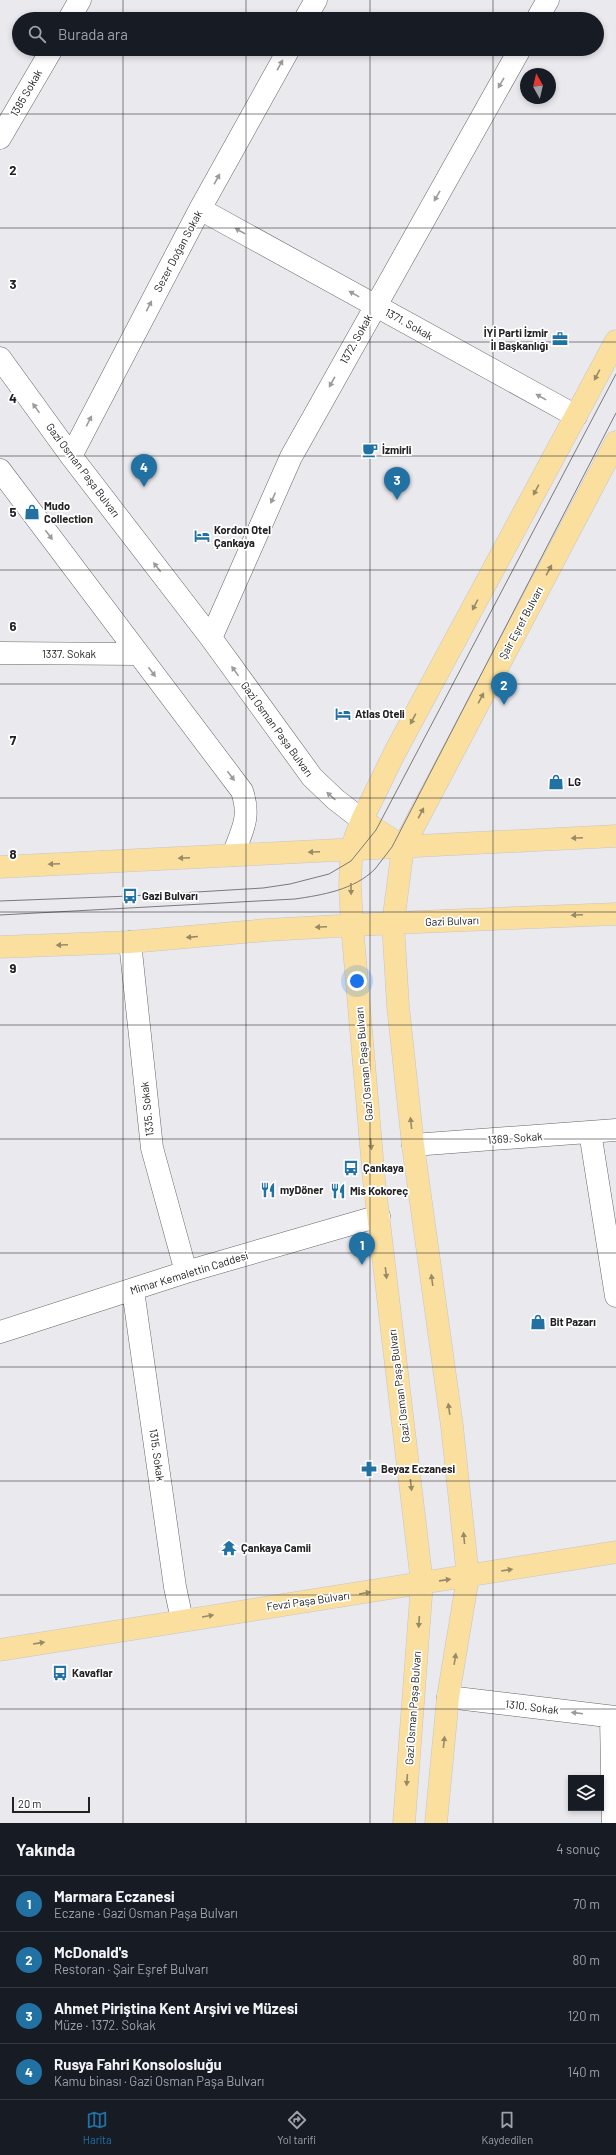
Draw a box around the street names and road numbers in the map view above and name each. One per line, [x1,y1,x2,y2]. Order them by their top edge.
street label: 1385 Sokak [7,67,44,119]
street label: Sezer Doğan Sokak [151,207,205,294]
street label: 1371. Sokak [383,305,436,342]
street label: 1372. Sokak [337,311,375,366]
street label: Gazi Osman Paşa Bulvarı [44,420,123,519]
street label: Şair Eşref Bulvarı [496,584,545,661]
street label: 1337. Sokak [42,647,97,660]
street label: Gazi Osman Paşa Bulvarı [239,679,316,779]
street label: Gazi Bulvarı [425,913,479,928]
street label: Gazi Osman Paşa Bulvarı [352,1007,375,1121]
street label: 1335. Sokak [137,1081,156,1137]
street label: 1369. Sokak [487,1129,543,1146]
street label: Mimar Kemalettin Caddesi [128,1248,249,1297]
street label: Gazi Osman Paşa Bulvarı [385,1329,412,1444]
street label: 1315. Sokak [147,1428,168,1483]
street label: Fevzi Paşa Bulvarı [266,1588,350,1613]
street label: Gazi Osman Paşa Bulvarı [402,1651,423,1765]
street label: 1310. Sokak [505,1697,560,1716]

